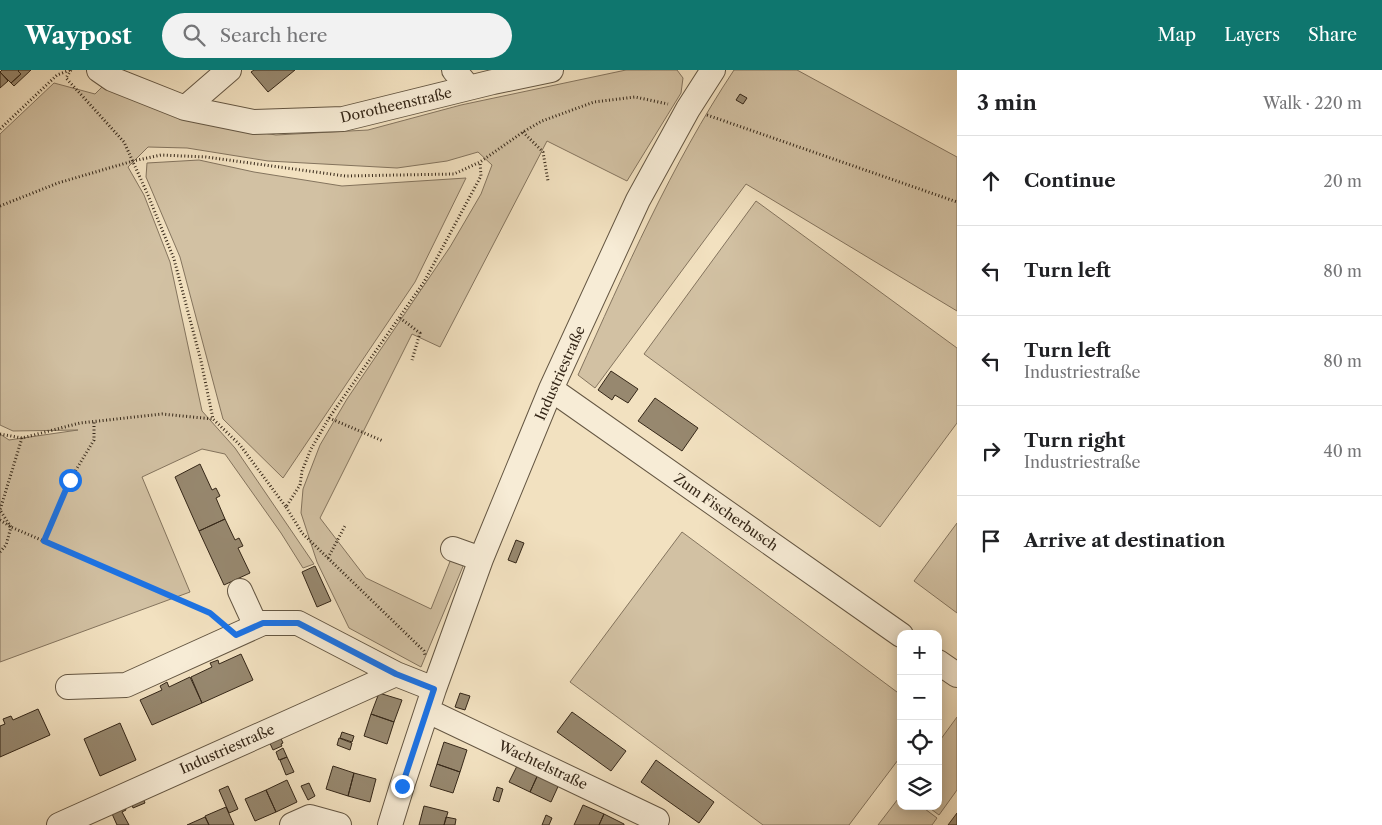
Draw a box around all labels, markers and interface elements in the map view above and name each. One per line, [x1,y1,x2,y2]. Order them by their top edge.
search box [162,13,512,58]
text: Waypost [25,21,132,50]
icon: search [180,21,208,49]
text: Search here [220,24,327,47]
text: Map [1158,24,1196,46]
text: Layers [1224,24,1280,46]
text: Share [1308,24,1357,46]
street label: Dorotheenstraße [338,83,454,127]
text: 3 min [977,90,1037,115]
text: Walk · 220 m [1263,93,1362,113]
icon: ahead [977,167,1005,195]
text: Continue [1024,169,1116,192]
text: 20 m [1323,171,1362,191]
icon: left [977,257,1005,285]
text: Turn left [1024,259,1111,282]
text: 80 m [1323,261,1362,281]
street label: Industriestraße [531,323,589,423]
text: Turn left [1024,339,1111,362]
icon: left [977,347,1005,375]
text: 80 m [1323,351,1362,371]
text: Industriestraße [1024,362,1140,382]
text: Turn right [1024,429,1125,452]
icon: right [977,437,1005,465]
text: 40 m [1323,441,1362,461]
text: Industriestraße [1024,452,1140,472]
route start [59,469,82,492]
street label: Zum Fischerbusch [670,469,782,555]
icon: arrive [977,527,1005,555]
text: Arrive at destination [1024,529,1225,552]
map controls [897,630,942,810]
button: + [897,630,942,675]
button: − [897,675,942,720]
street label: Industriestraße [177,720,277,778]
button: locate [897,720,942,765]
street label: Wachtelstraße [495,736,591,794]
button: layers [897,765,942,810]
route end [391,775,414,798]

